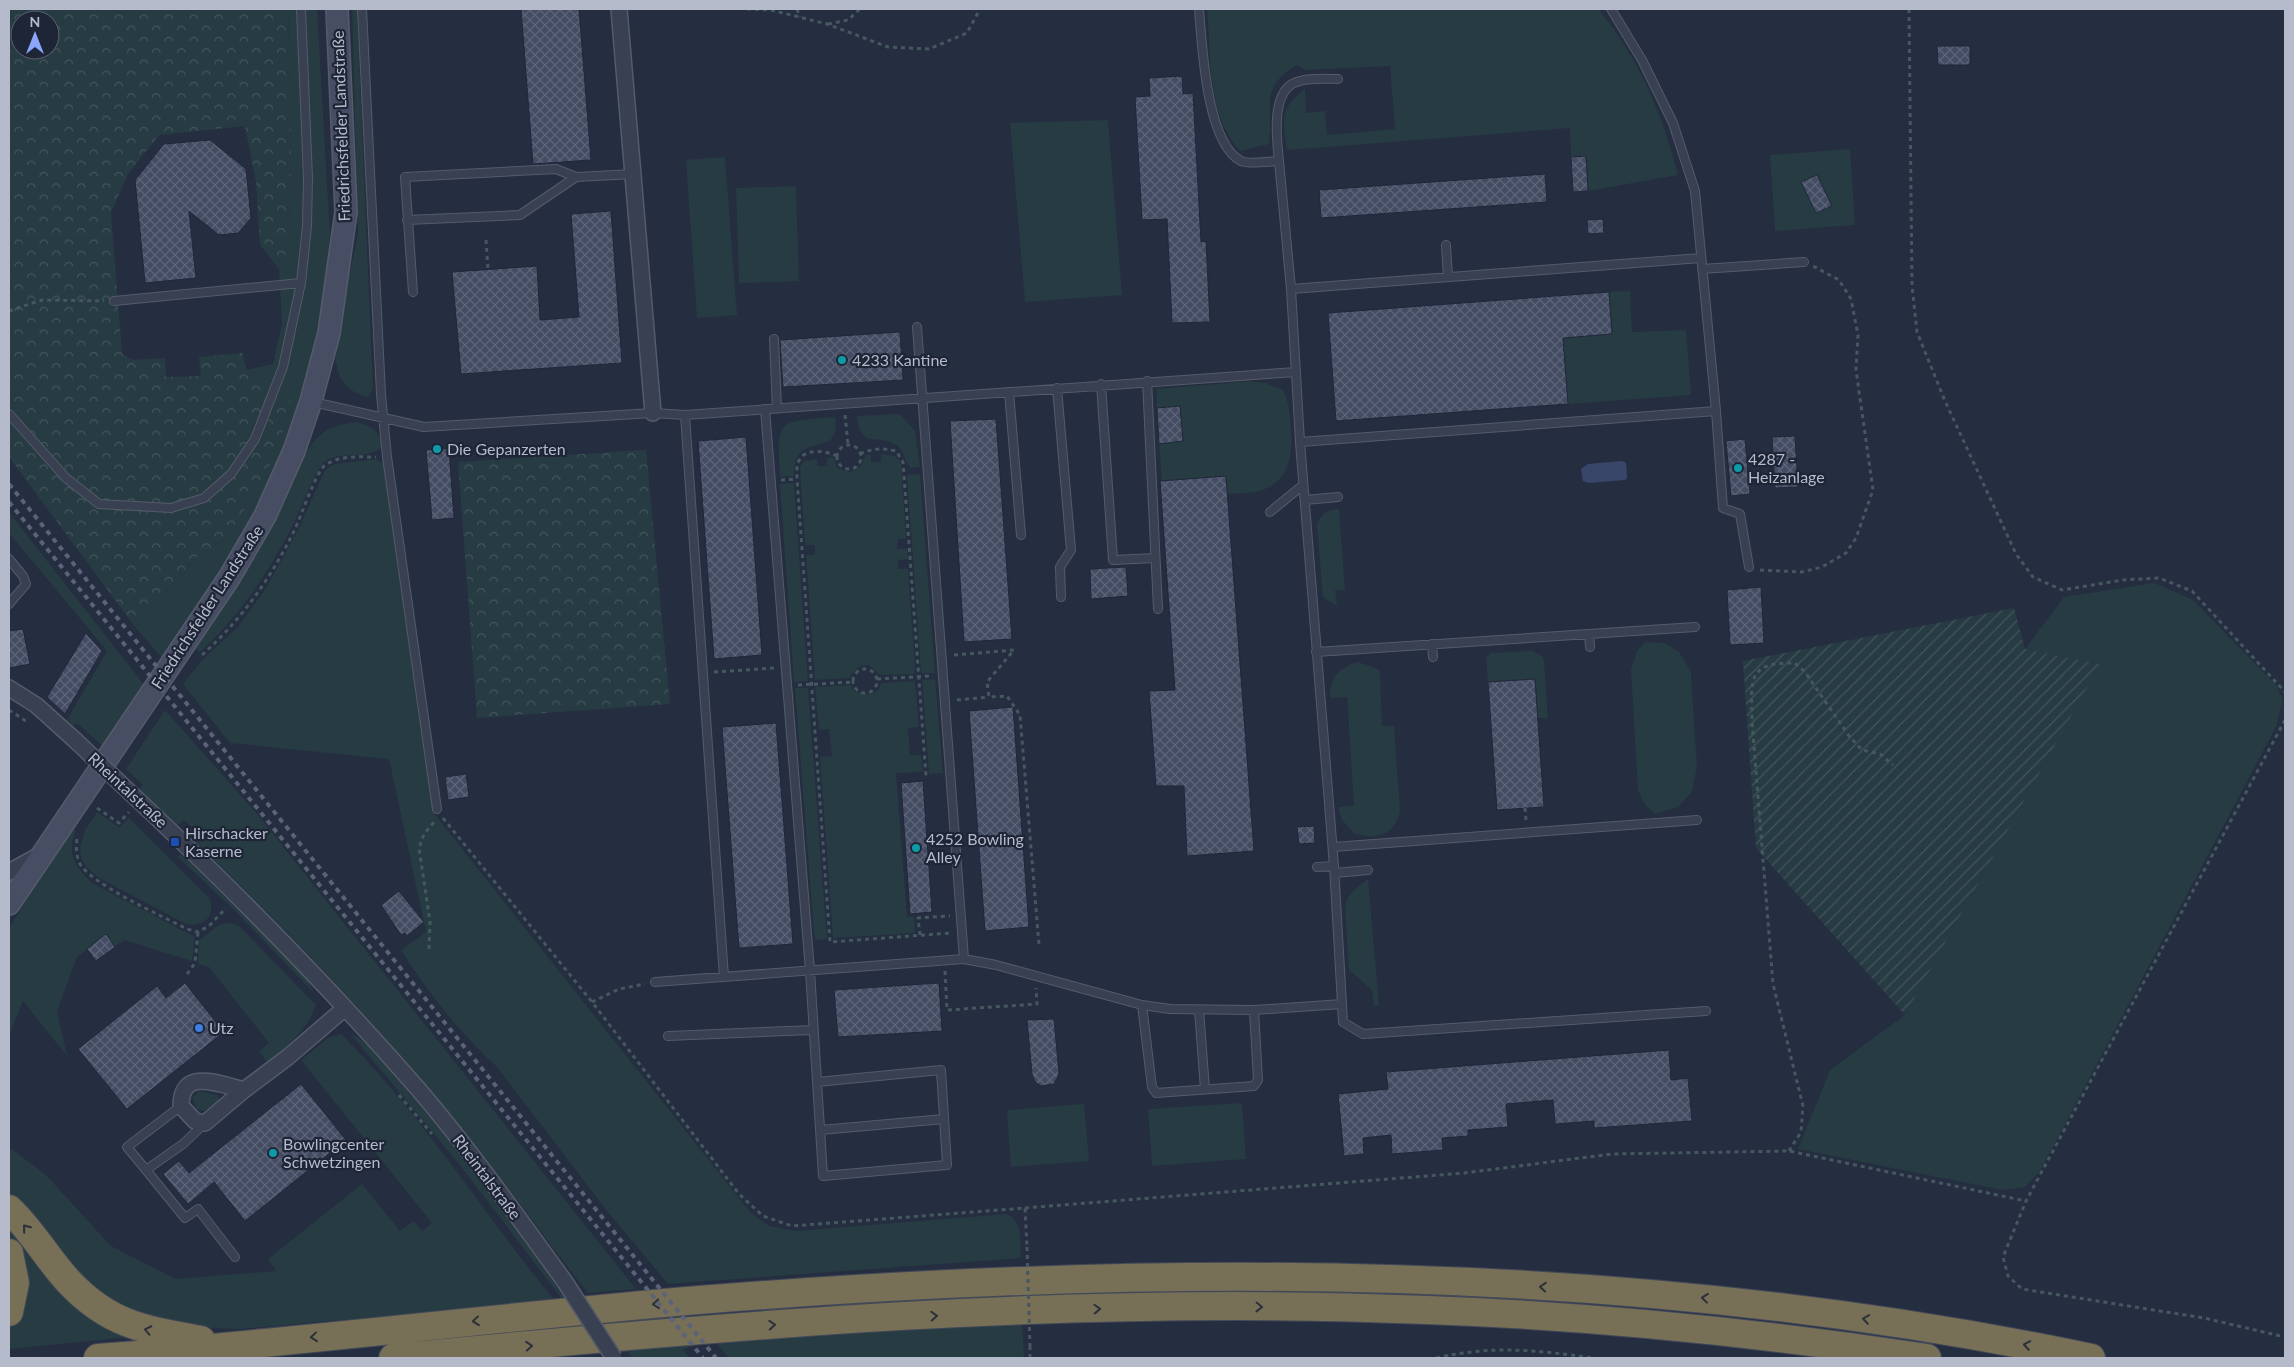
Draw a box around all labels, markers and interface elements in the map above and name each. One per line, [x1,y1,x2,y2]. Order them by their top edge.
north arrow [10,10,60,60]
text: N [30,13,40,30]
street label: Friedrichsfelder Landstraße [328,30,353,222]
place label: 4233 Kantine [852,350,948,369]
marker: 4233 Kantine [836,354,848,366]
place label: Die Gepanzerten [447,439,566,458]
marker: Die Gepanzerten [431,443,443,455]
place label: 4287 - Heizanlage [1748,449,1825,486]
marker: 4287 - Heizanlage [1732,462,1744,474]
street label: Friedrichsfelder Landstraße [147,521,267,692]
street label: Rheintalstraße [85,748,172,831]
place label: Hirschacker Kaserne [185,823,268,860]
place label: 4252 Bowling Alley [926,829,1024,866]
marker: Hirschacker Kaserne [169,836,181,848]
marker: 4252 Bowling Alley [910,842,922,854]
place label: Utz [209,1018,234,1037]
marker: Utz [193,1022,205,1034]
street label: Rheintalstraße [449,1130,526,1223]
place label: Bowlingcenter Schwetzingen [283,1134,384,1171]
marker: Bowlingcenter Schwetzingen [267,1147,279,1159]
one-way arrow [24,1225,32,1234]
one-way arrow [1539,1281,1547,1292]
one-way arrow [1701,1293,1709,1304]
one-way arrow [652,1298,660,1309]
one-way arrow [1256,1302,1263,1312]
one-way arrow [1093,1304,1101,1315]
one-way arrow [930,1310,938,1321]
one-way arrow [471,1315,479,1326]
one-way arrow [1862,1315,1870,1325]
one-way arrow [768,1319,776,1330]
one-way arrow [143,1325,152,1336]
one-way arrow [310,1331,318,1342]
one-way arrow [525,1341,533,1352]
one-way arrow [2022,1341,2031,1351]

